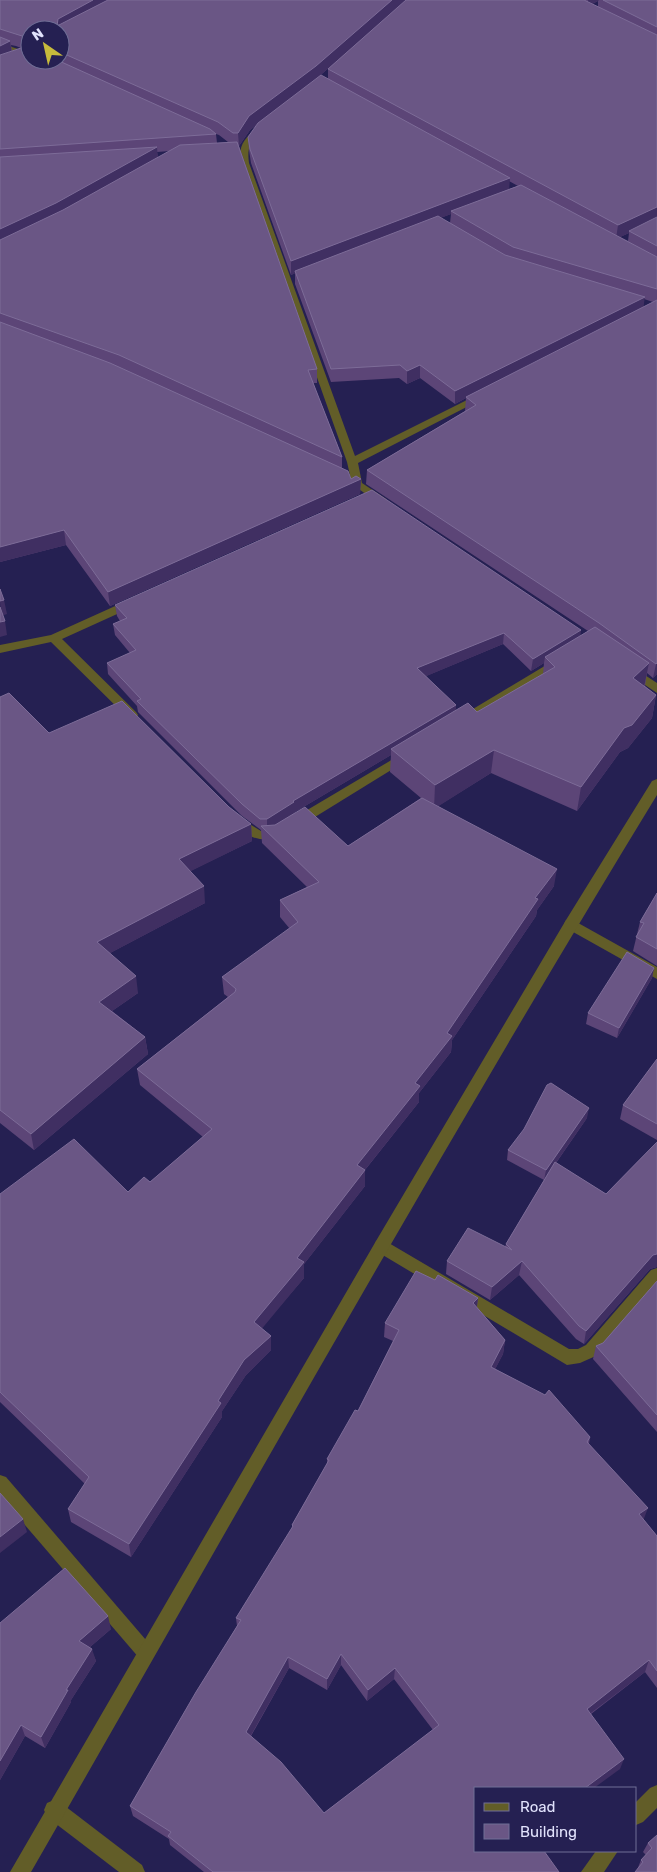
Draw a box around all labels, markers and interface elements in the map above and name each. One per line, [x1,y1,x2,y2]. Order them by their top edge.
north arrow [20,20,70,70]
text: N [29,25,47,45]
legend [474,1787,637,1852]
text: Road [520,1798,556,1816]
text: Building [520,1823,577,1841]

